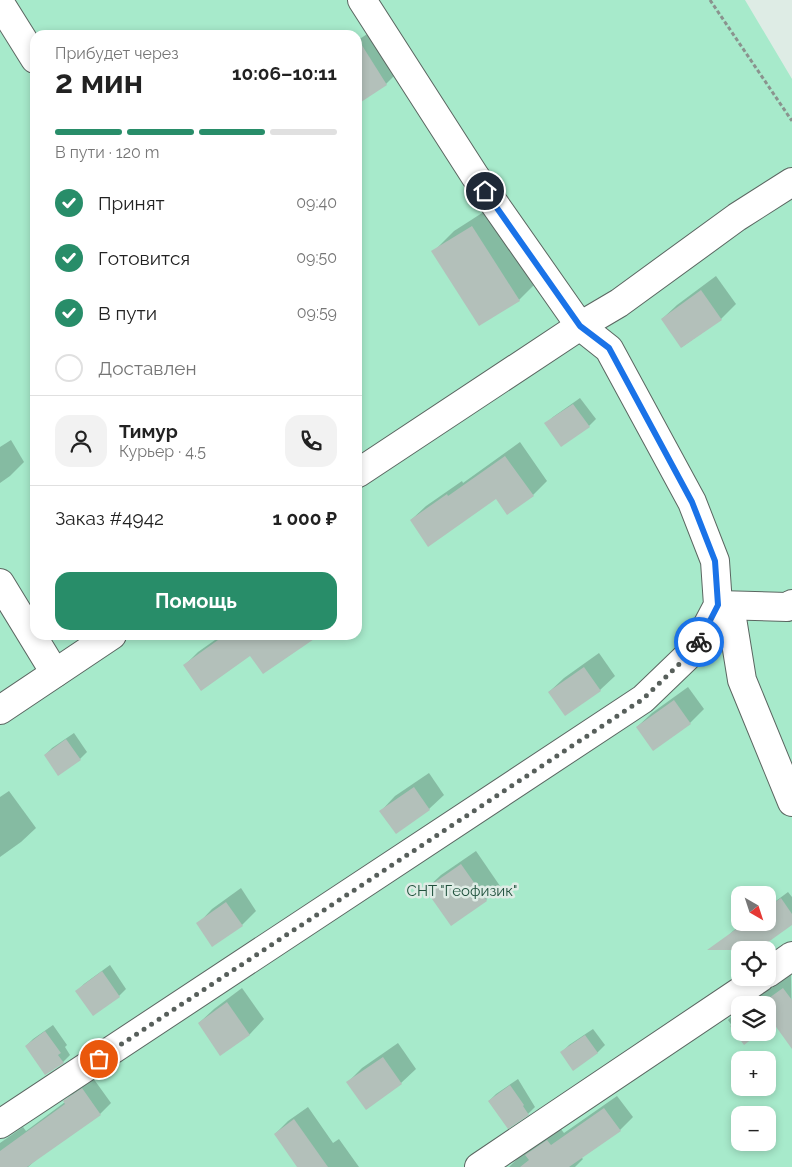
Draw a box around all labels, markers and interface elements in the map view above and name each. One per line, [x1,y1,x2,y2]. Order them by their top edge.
text: Прибудет через [55,44,179,63]
text: 10:06–10:11 [232,62,337,84]
text: 2 мин [55,63,143,100]
text: В пути · 120 m [55,143,160,162]
pin [464,170,506,212]
icon: home [471,177,499,205]
icon: check [55,189,83,217]
text: Принят [98,192,165,214]
text: 09:40 [296,193,337,212]
icon: check [55,244,83,272]
text: Готовится [98,247,190,269]
text: 09:50 [296,248,337,267]
icon: check [55,299,83,327]
text: В пути [98,302,157,324]
text: 09:59 [297,303,337,322]
text: Доставлен [98,357,197,379]
button: person [55,415,107,467]
button: phone [285,415,337,467]
text: Тимур [119,420,178,442]
text: Курьер · 4.5 [119,442,206,461]
text: Заказ #4942 [55,507,164,529]
text: 1 000 ₽ [272,507,337,529]
button: Помощь [55,572,337,630]
courier [674,617,724,667]
icon: bike [685,628,713,656]
park label: СНТ "Геофизик" [407,882,517,900]
north arrow [731,886,776,931]
map controls [731,886,776,1151]
button: locate [731,941,776,986]
button: layers [731,996,776,1041]
pin [78,1038,120,1080]
icon: bag [85,1045,113,1073]
button: + [731,1051,776,1096]
button: − [731,1106,776,1151]

